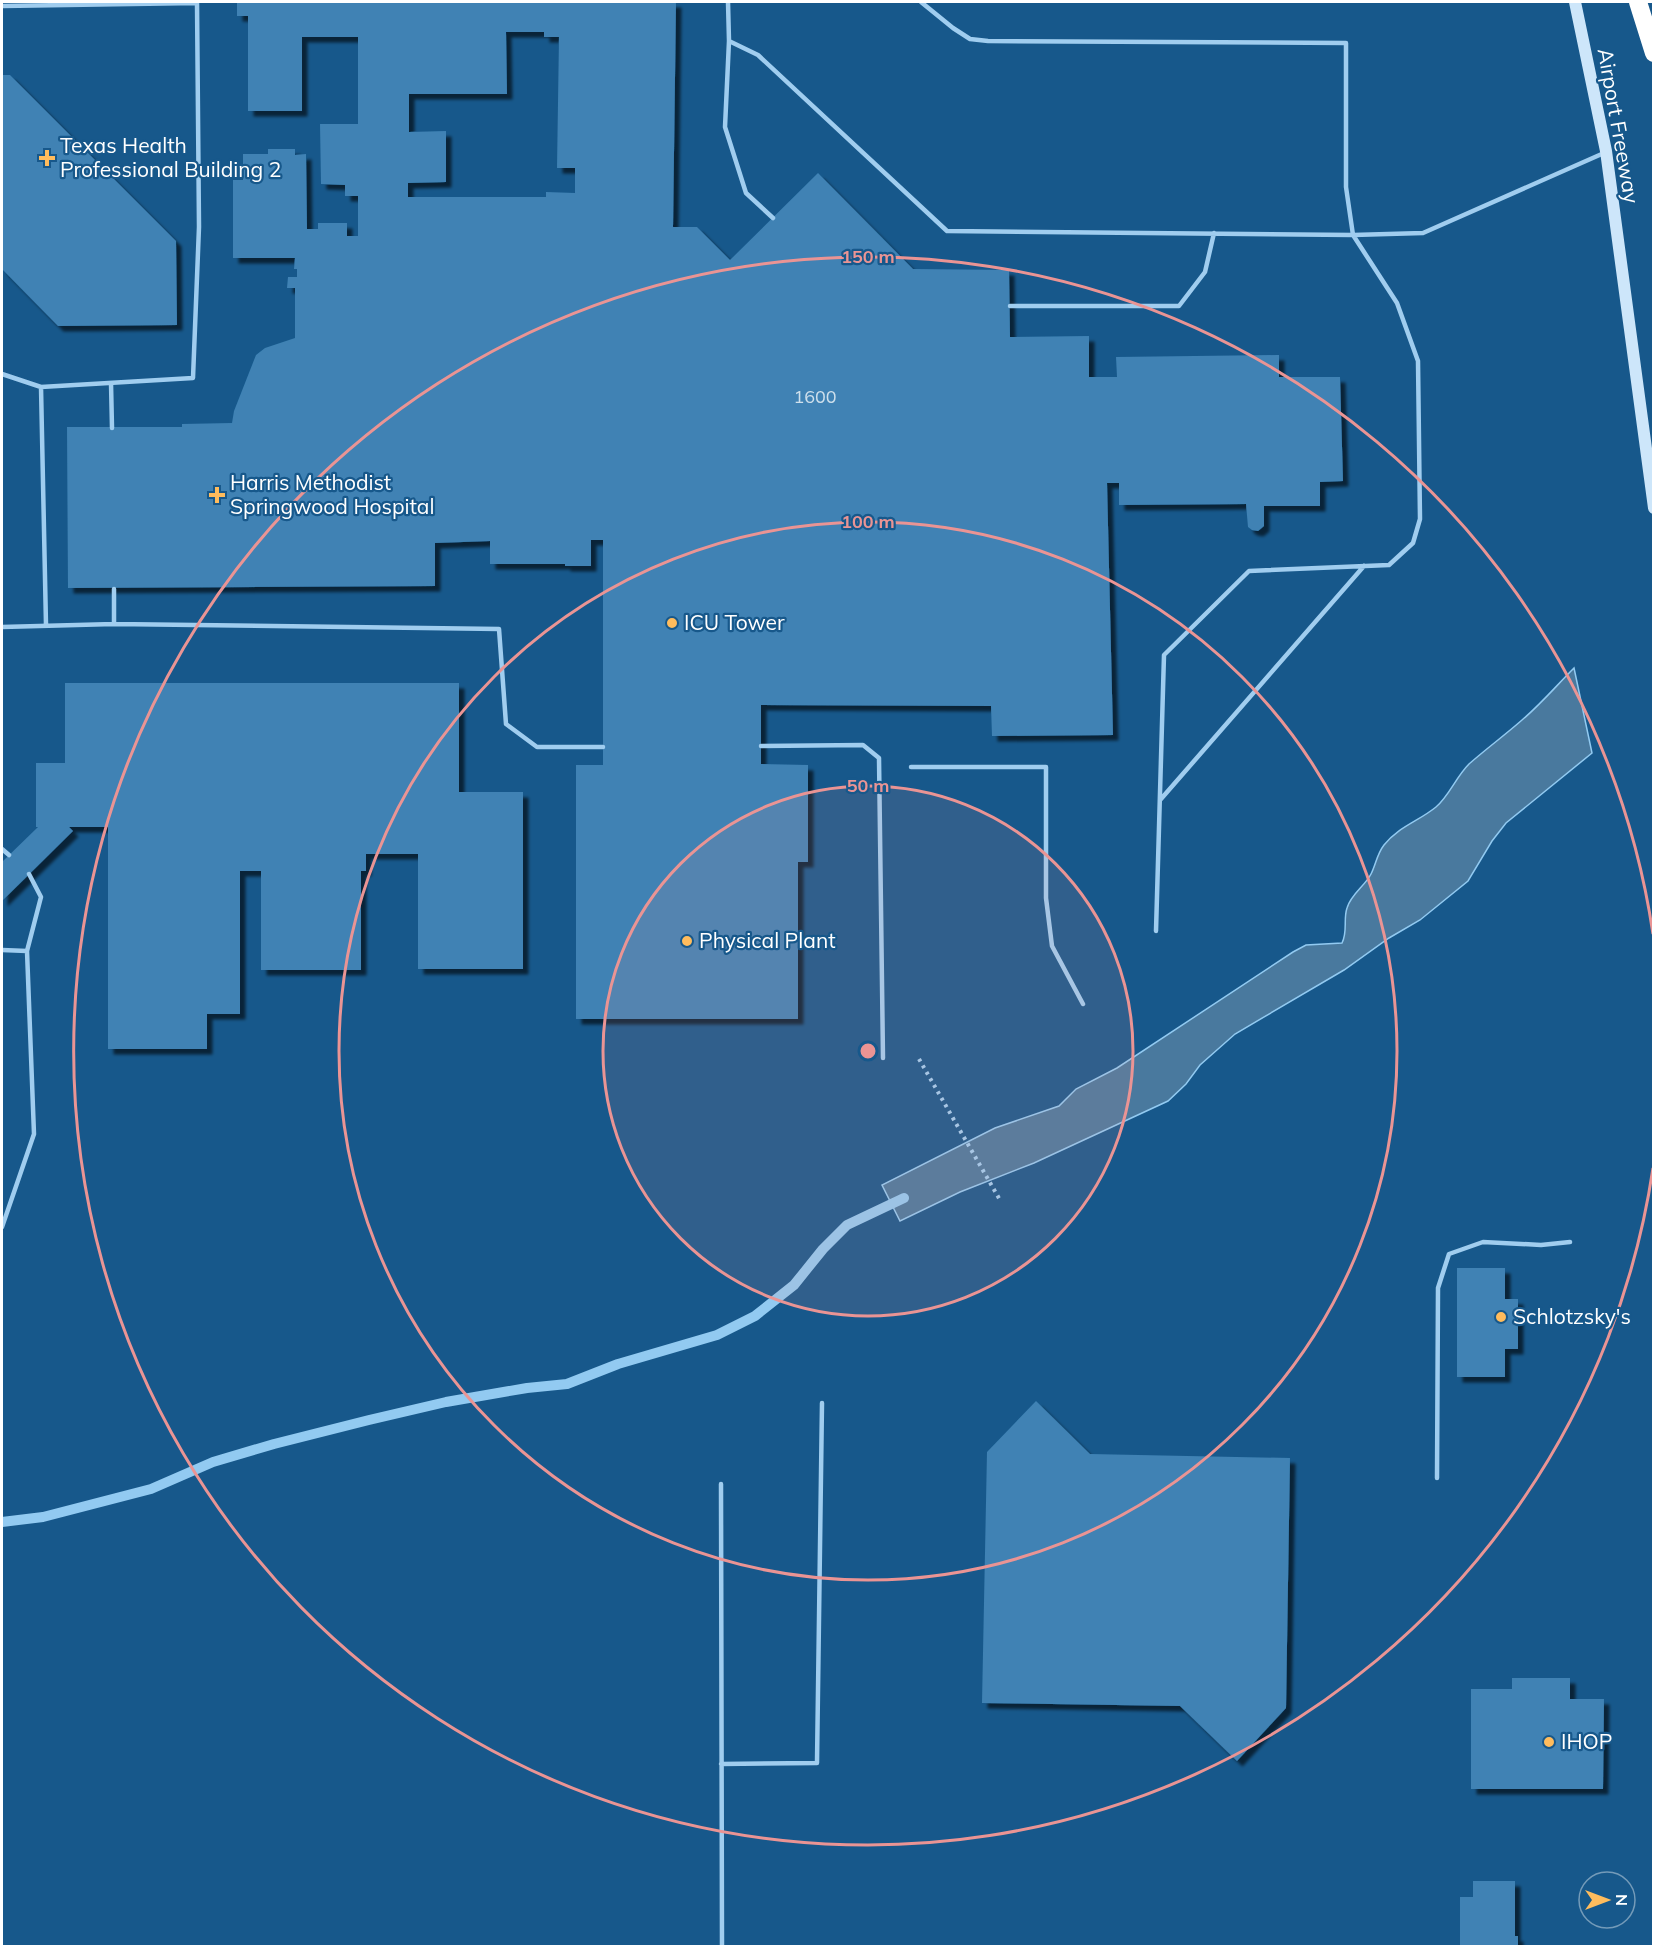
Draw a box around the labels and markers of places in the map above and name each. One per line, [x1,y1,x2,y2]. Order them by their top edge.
place label: Texas Health Professional Building 2 [60,132,281,182]
marker: Texas Health Professional Building 2 [38,149,56,167]
place label: Harris Methodist Springwood Hospital [230,469,434,519]
marker: Harris Methodist Springwood Hospital [208,486,226,504]
place label: ICU Tower [684,609,785,635]
marker: ICU Tower [665,616,679,630]
place label: Physical Plant [699,927,836,953]
marker: Physical Plant [680,934,694,948]
centre of rings [858,1041,878,1061]
place label: Schlotzsky's [1513,1303,1631,1329]
marker: Schlotzsky's [1494,1310,1508,1324]
place label: IHOP [1561,1728,1612,1754]
marker: IHOP [1542,1735,1556,1749]

